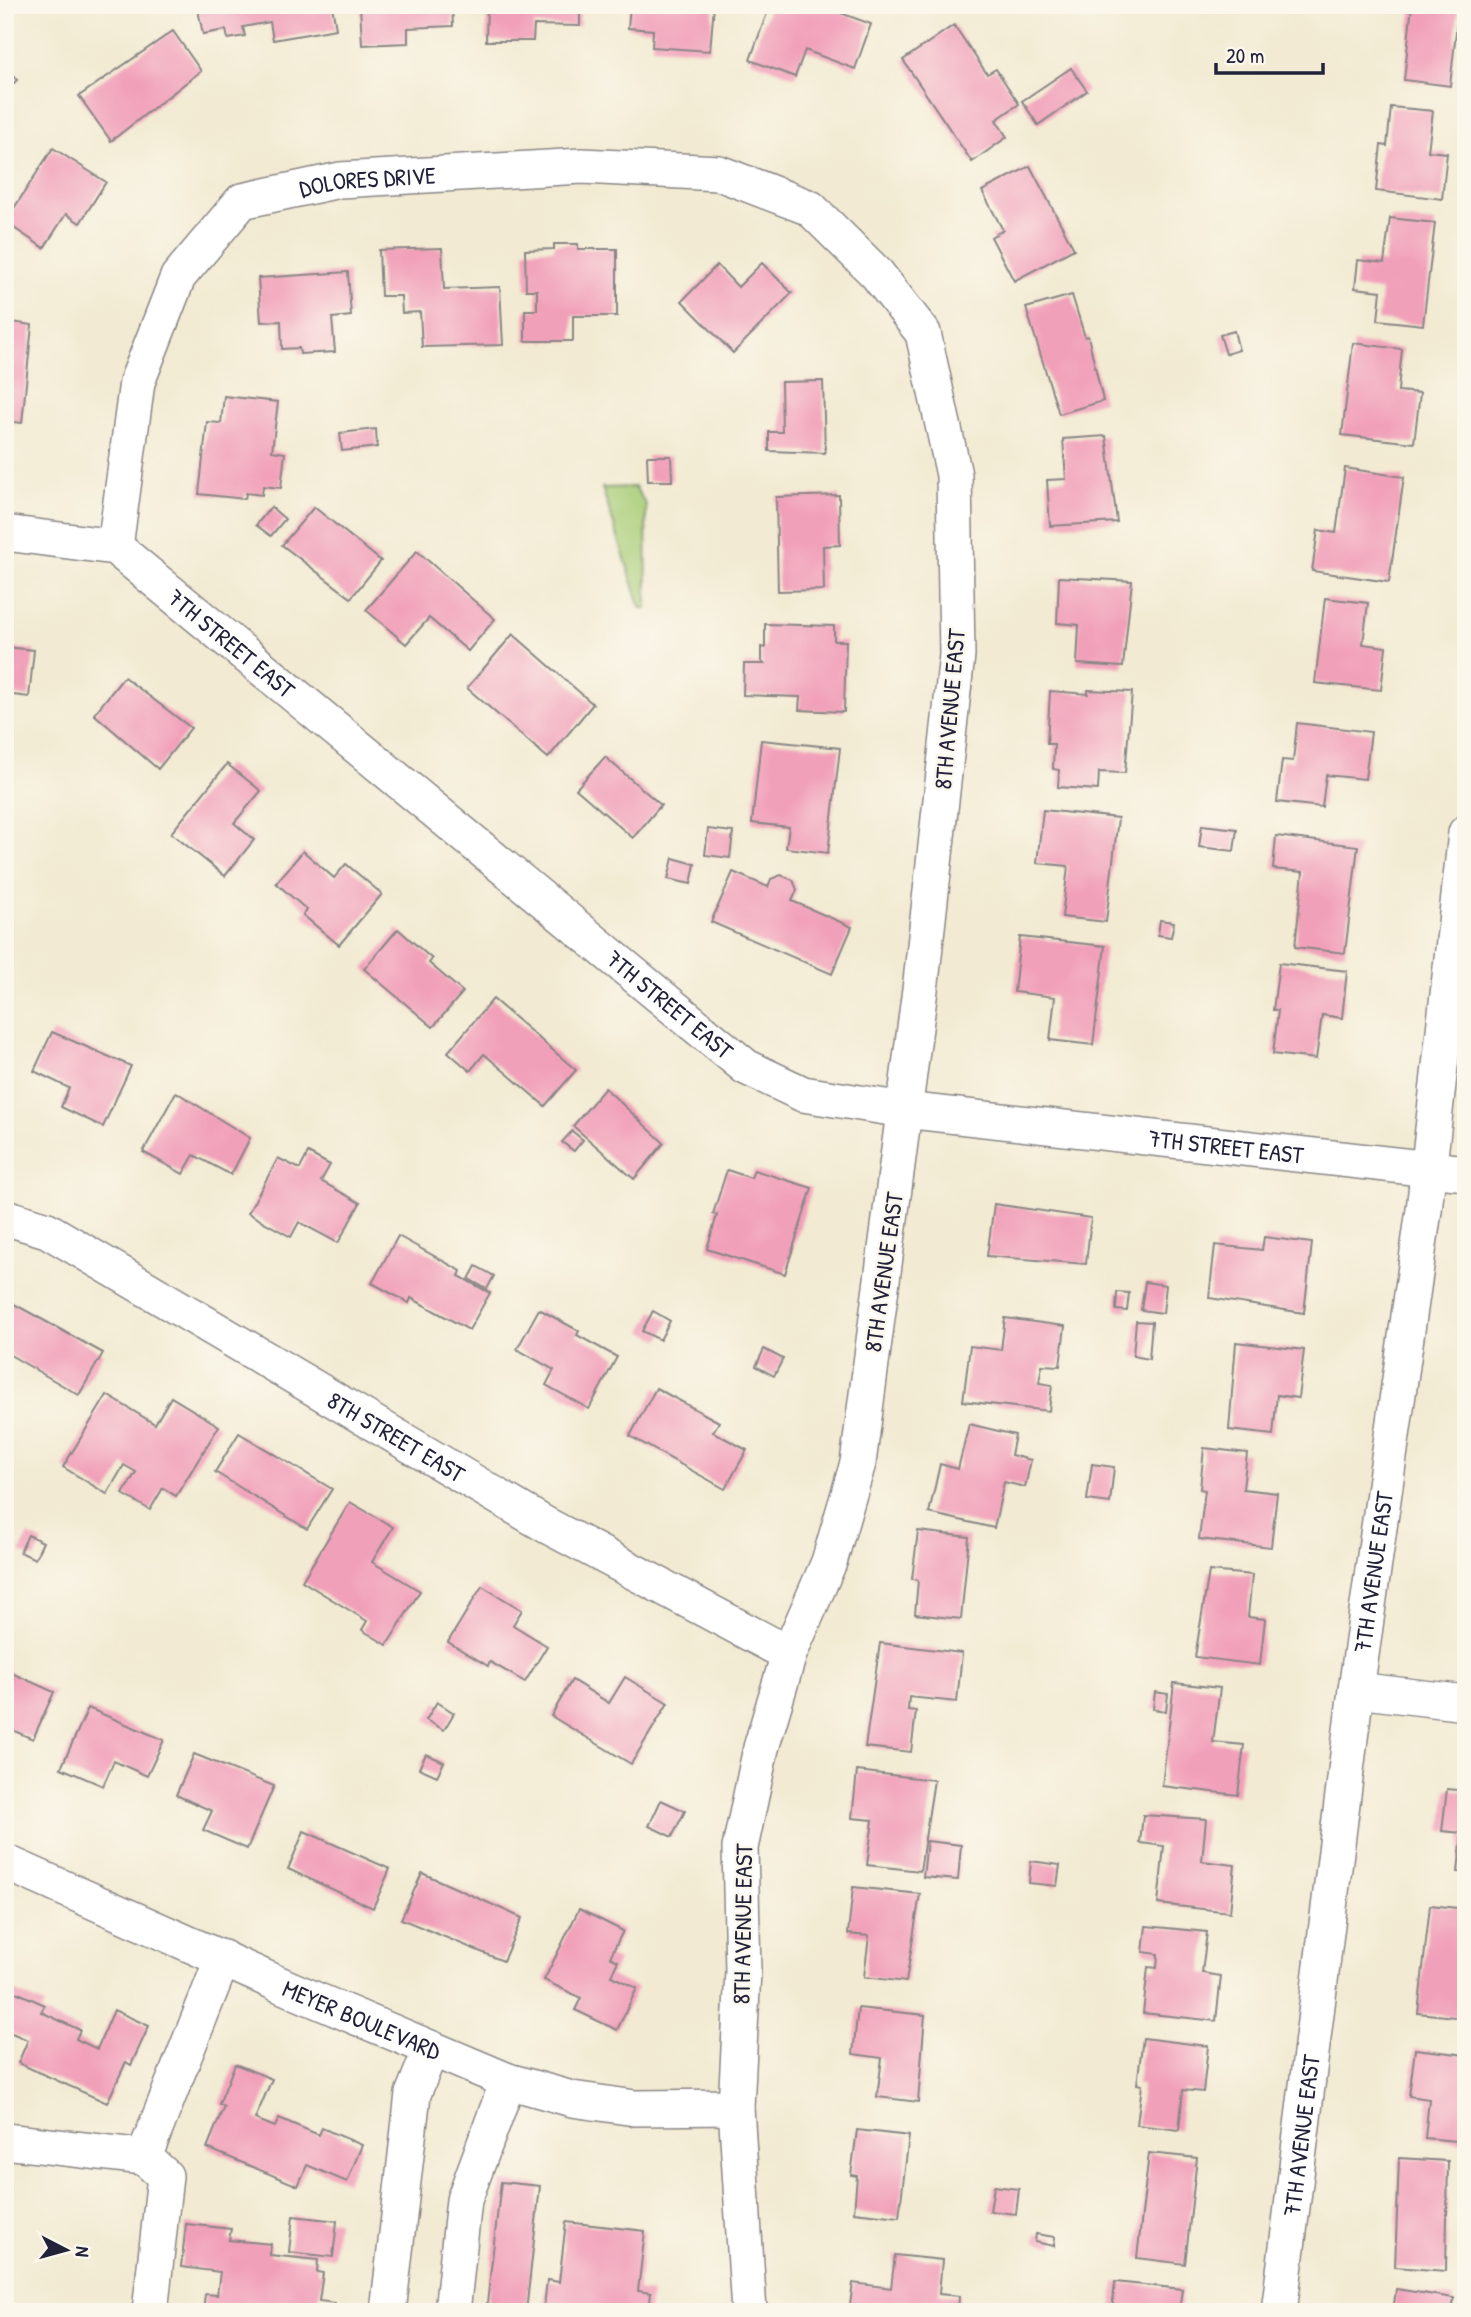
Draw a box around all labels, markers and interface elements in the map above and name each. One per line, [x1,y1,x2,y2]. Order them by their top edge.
scale bar [1216,32,1322,76]
text: 20 m [1226,41,1264,70]
street label: DOLORES DRIVE [296,158,437,204]
street label: 7TH STREET EAST [161,581,302,705]
street label: 8TH AVENUE EAST [926,627,972,791]
street label: 7TH STREET EAST [600,942,741,1067]
street label: 7TH STREET EAST [1147,1122,1306,1171]
street label: 8TH AVENUE EAST [856,1189,910,1354]
street label: 8TH STREET EAST [322,1384,472,1490]
street label: 7TH AVENUE EAST [1345,1489,1400,1655]
street label: 8TH AVENUE EAST [725,1843,759,2005]
street label: MEYER BOULEVARD [278,1972,446,2067]
street label: 7TH AVENUE EAST [1275,2052,1327,2218]
north arrow [32,2216,102,2286]
text: N [69,2245,96,2258]

